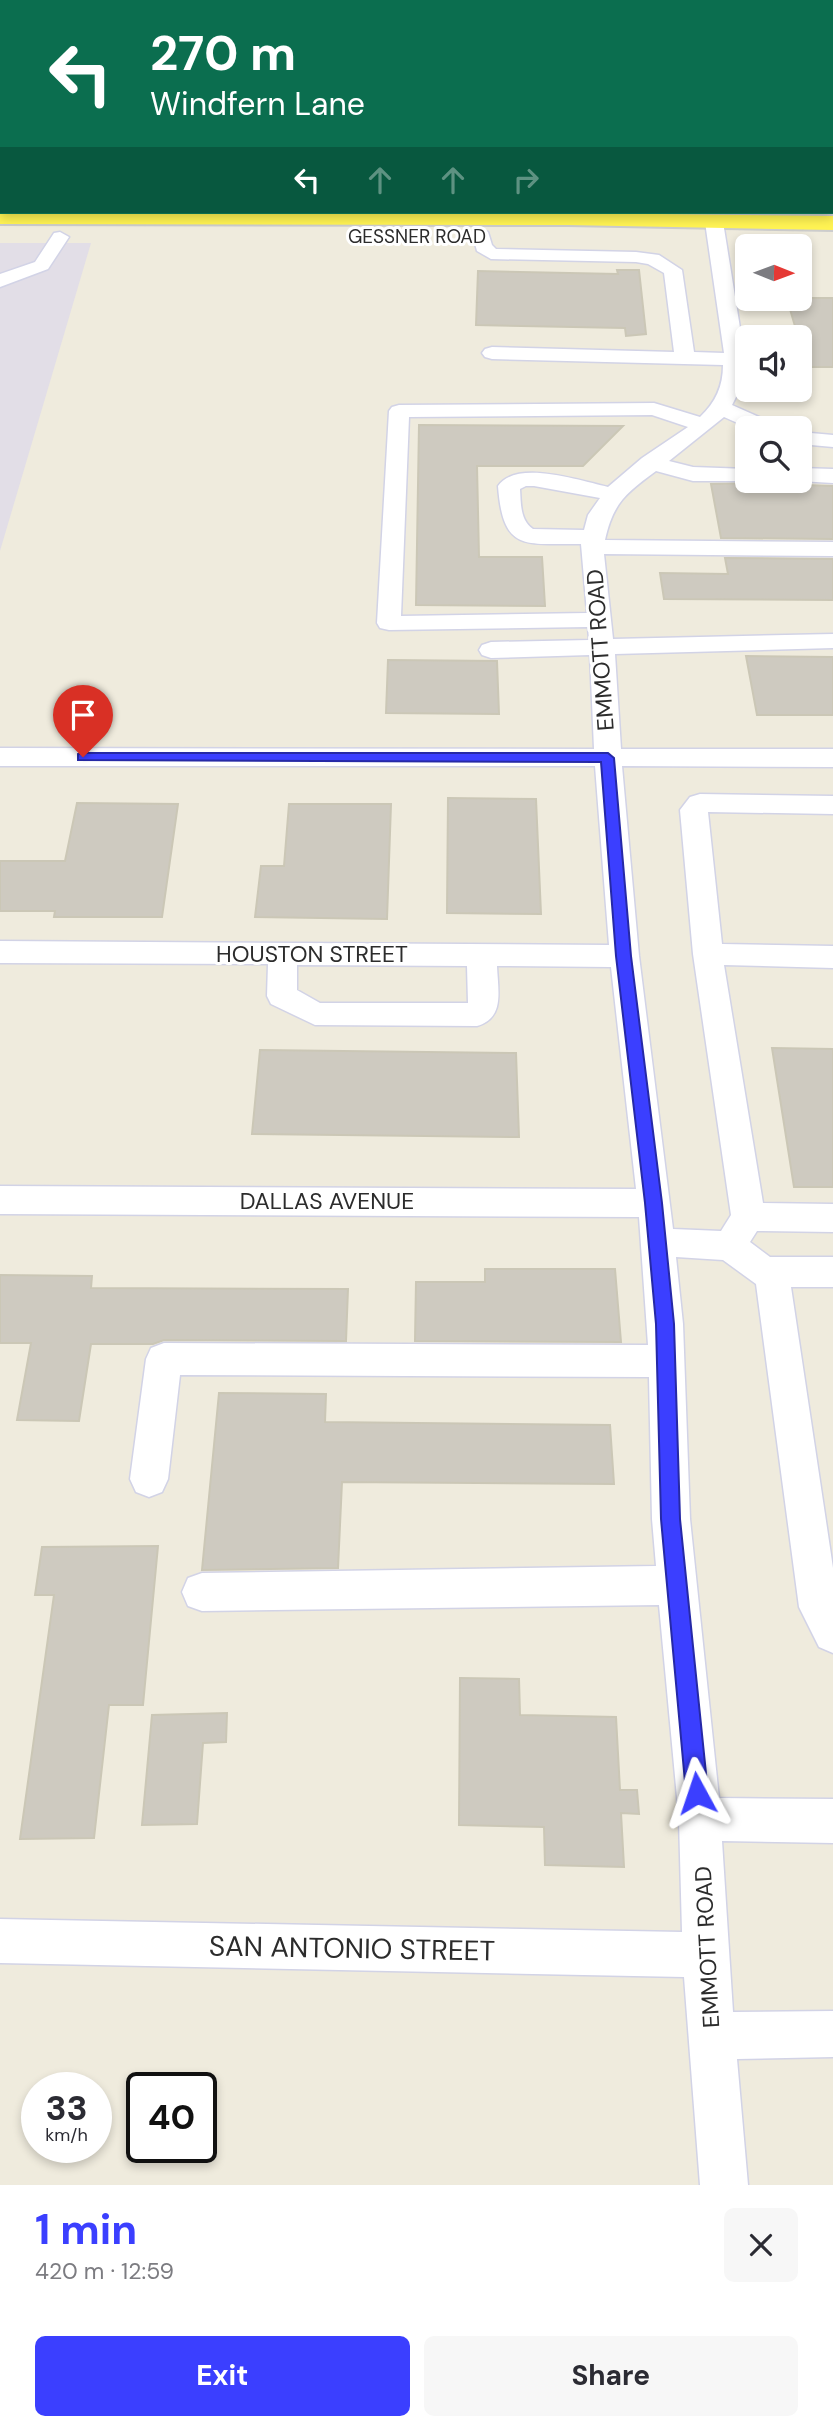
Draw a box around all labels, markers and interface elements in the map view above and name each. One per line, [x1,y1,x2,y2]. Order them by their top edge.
text: 270 m [150,21,296,85]
icon: left [35,28,126,119]
text: Windfern Lane [150,83,365,125]
icon: left [288,161,326,199]
icon: ahead [361,161,399,199]
icon: ahead [434,161,472,199]
icon: right [507,161,545,199]
street label: GESSNER ROAD [348,224,486,249]
north arrow [735,234,812,312]
map controls [735,234,812,493]
button: sound [735,325,812,402]
button: search [735,416,812,493]
street label: EMMOTT ROAD [579,568,621,732]
pin [53,685,113,757]
icon: arrive [64,696,102,734]
street label: HOUSTON STREET [216,939,408,969]
street label: DALLAS AVENUE [240,1186,414,1216]
position arrow [660,1756,734,1830]
street label: EMMOTT ROAD [688,1865,726,2029]
street label: SAN ANTONIO STREET [208,1928,496,1969]
speed limit sign: 40 [126,2072,217,2163]
text: 33 [45,2085,88,2131]
text: km/h [45,2123,88,2147]
text: 1 min [35,2202,137,2257]
button: close [724,2208,798,2282]
text: 420 m · 12:59 [35,2256,174,2286]
button: Exit [35,2336,410,2416]
button: Share [424,2336,798,2416]

